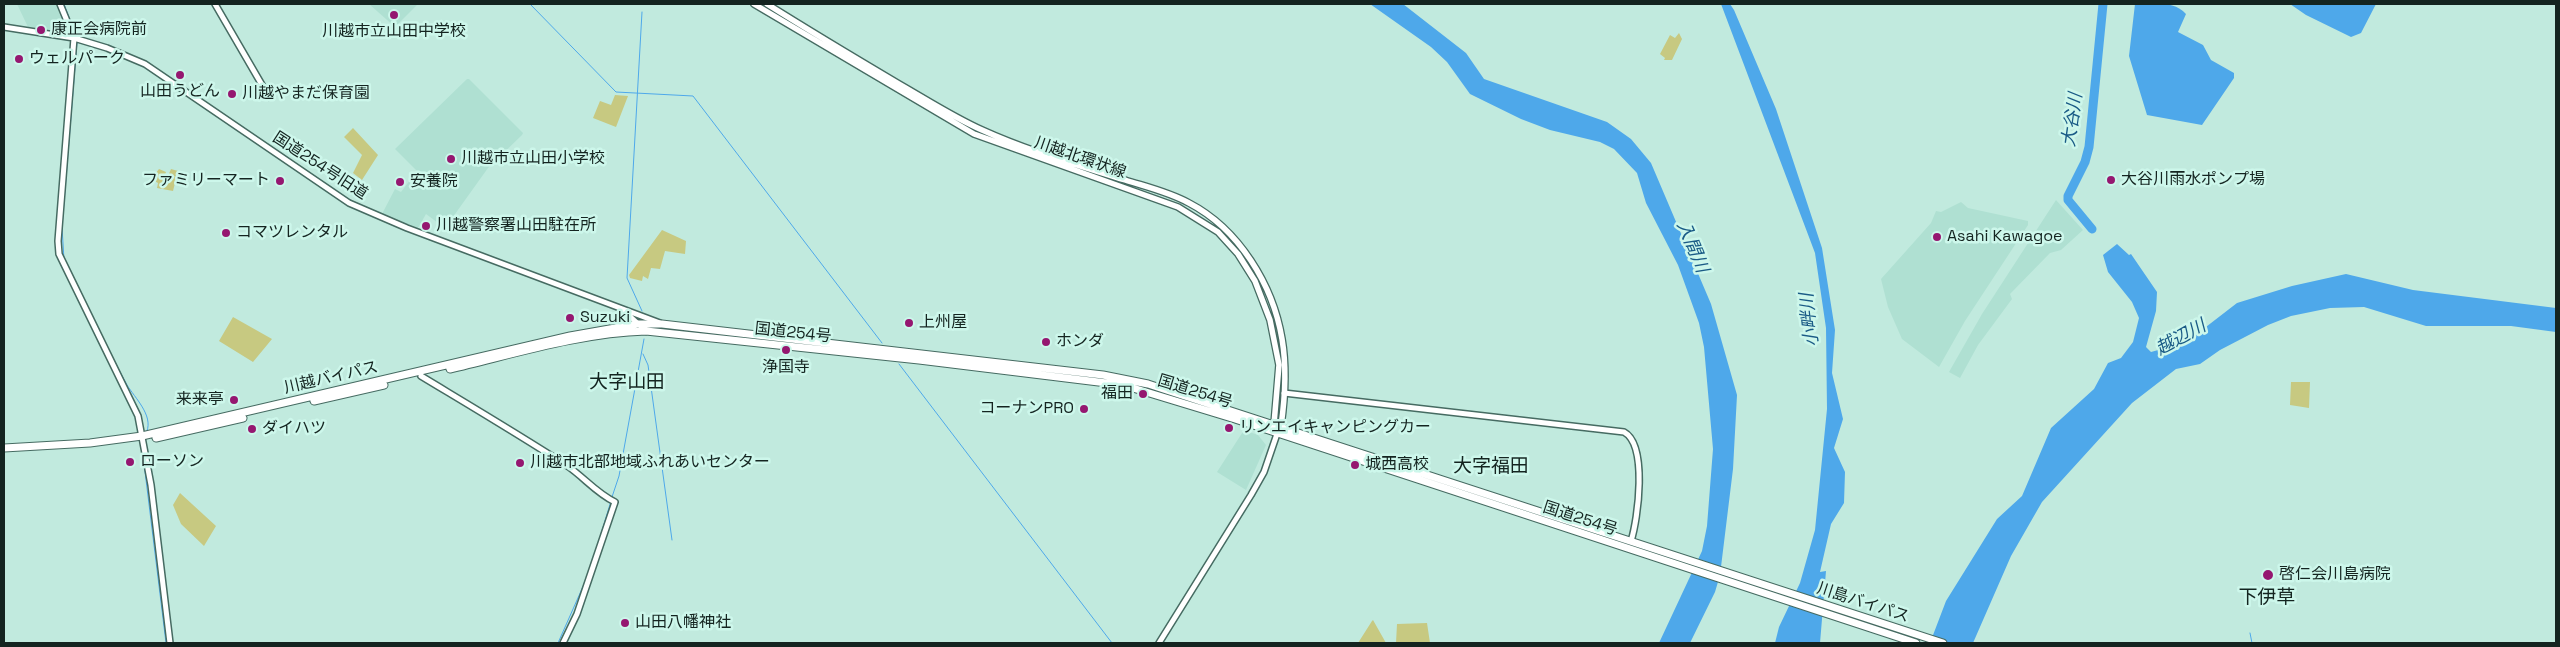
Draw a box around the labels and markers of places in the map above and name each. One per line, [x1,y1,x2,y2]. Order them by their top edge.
marker: 川越市立山田中学校 [388,9,400,21]
place label: 康正会病院前 [51,20,147,40]
place label: 川越市立山田中学校 [322,22,466,42]
marker: 康正会病院前 [35,24,47,36]
place label: ウェルパーク [29,49,125,69]
marker: ウェルパーク [13,53,25,65]
marker: 山田うどん [174,69,186,81]
place label: 山田うどん [140,82,220,102]
place label: 川越やまだ保育園 [242,84,370,104]
marker: 川越やまだ保育園 [226,88,238,100]
place label: 川越市立山田小学校 [461,149,605,169]
marker: 川越市立山田小学校 [445,153,457,165]
place label: 大谷川雨水ポンプ場 [2121,170,2265,190]
place label: ファミリーマート [142,171,270,191]
place label: 安養院 [410,172,458,192]
marker: 大谷川雨水ポンプ場 [2105,174,2117,186]
marker: ファミリーマート [274,175,286,187]
marker: 安養院 [394,176,406,188]
place label: 川越警察署山田駐在所 [436,216,596,236]
marker: 川越警察署山田駐在所 [420,220,432,232]
place label: コマツレンタル [236,223,348,243]
marker: コマツレンタル [220,227,232,239]
place label: Asahi Kawagoe [1947,227,2063,247]
marker: Asahi Kawagoe [1931,231,1943,243]
place label: Suzuki [580,308,630,328]
marker: Suzuki [564,312,576,324]
place label: 上州屋 [919,313,967,333]
marker: 上州屋 [903,317,915,329]
place label: ホンダ [1056,332,1104,352]
marker: ホンダ [1040,336,1052,348]
marker: 浄国寺 [780,344,792,356]
place label: 浄国寺 [762,358,810,378]
place label: 福田 [1101,384,1133,404]
marker: 福田 [1137,388,1149,400]
place label: 来来亭 [176,390,224,410]
marker: 来来亭 [228,394,240,406]
place label: コーナンPRO [980,399,1074,419]
marker: コーナンPRO [1078,403,1090,415]
place label: リンエイキャンピングカー [1239,418,1431,438]
place label: ダイハツ [262,419,326,439]
marker: リンエイキャンピングカー [1223,422,1235,434]
marker: ダイハツ [246,423,258,435]
place label: ローソン [140,452,204,472]
place label: 川越市北部地域ふれあいセンター [530,453,770,473]
place label: 城西高校 [1365,455,1429,475]
marker: ローソン [124,456,136,468]
marker: 川越市北部地域ふれあいセンター [514,457,526,469]
marker: 城西高校 [1349,459,1361,471]
place label: 啓仁会川島病院 [2279,565,2391,585]
marker: 啓仁会川島病院 [2261,568,2275,582]
place label: 山田八幡神社 [635,613,731,633]
marker: 山田八幡神社 [619,617,631,629]

